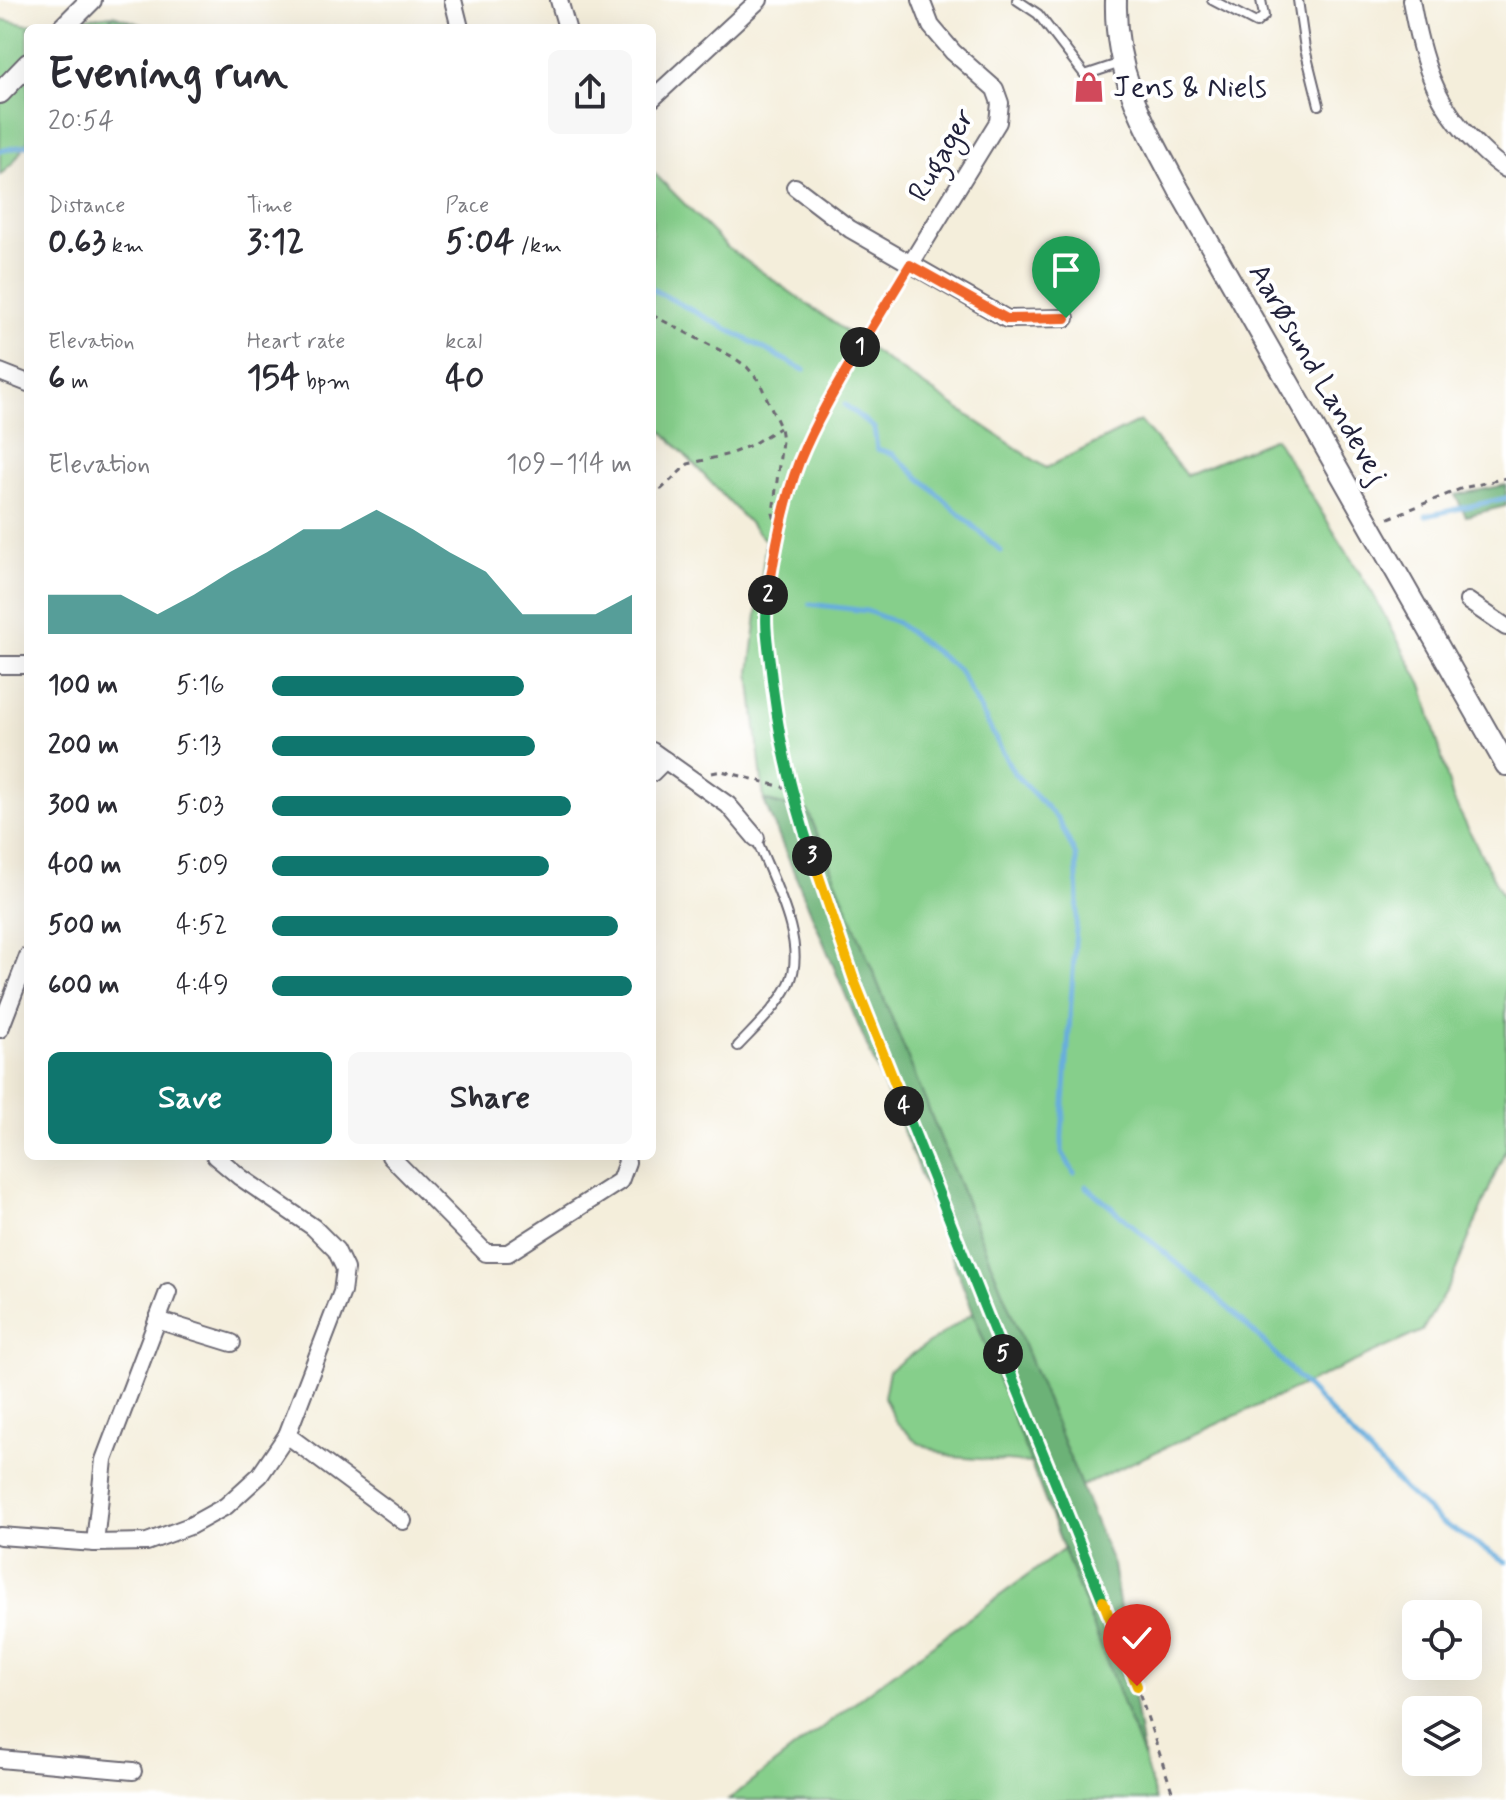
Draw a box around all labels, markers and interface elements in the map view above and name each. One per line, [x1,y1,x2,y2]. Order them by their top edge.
text: Evening run [48,46,288,104]
button: share [548,50,632,134]
place label: Jens & Niels [1113,68,1267,107]
shop icon: Jens & Niels [1072,70,1106,104]
street label: Rugager [900,101,987,210]
text: 20:54 [48,105,114,139]
text: Distance [48,192,125,220]
text: Time [247,192,293,220]
text: Pace [445,192,489,220]
text: 0.63 [48,220,106,265]
text: 3:12 [247,220,304,265]
text: 5:04 [445,220,514,265]
text: km [106,232,144,260]
text: /km [514,232,562,260]
pin [1032,236,1100,318]
icon: arrive [1044,248,1088,292]
street label: Aarøsund Landevej [1239,256,1397,492]
pin: 1 [840,327,880,367]
text: Elevation [48,328,135,356]
text: Heart rate [247,328,345,356]
text: kcal [445,328,482,356]
text: 1 [855,333,865,361]
text: 6 [48,356,65,401]
text: 154 [247,356,300,401]
text: 40 [445,356,485,401]
text: m [65,368,89,396]
text: bpm [300,368,350,396]
text: Elevation [48,448,150,482]
text: 109–114 m [506,448,632,482]
pin: 2 [748,575,788,615]
text: 2 [763,581,773,609]
text: 100 m [48,669,118,703]
text: 5:16 [176,669,225,703]
text: 200 m [48,729,119,763]
text: 5:13 [176,729,221,763]
text: 300 m [48,789,118,823]
text: 5:03 [176,789,224,823]
pin: 3 [792,836,832,876]
text: 3 [807,842,817,870]
text: 400 m [48,849,121,883]
text: 5:09 [176,849,229,883]
text: 500 m [48,909,122,943]
text: 4:52 [176,909,227,943]
text: 600 m [48,969,120,1003]
text: 4:49 [176,969,229,1003]
button: Save [48,1052,332,1144]
button: Share [348,1052,632,1144]
pin: 4 [884,1086,924,1126]
text: 4 [898,1092,910,1120]
pin: 5 [983,1334,1023,1374]
text: 5 [996,1340,1010,1368]
map controls [1402,1600,1482,1776]
button: locate [1402,1600,1482,1680]
pin [1103,1604,1171,1686]
icon: check [1115,1616,1159,1660]
button: layers [1402,1696,1482,1776]

